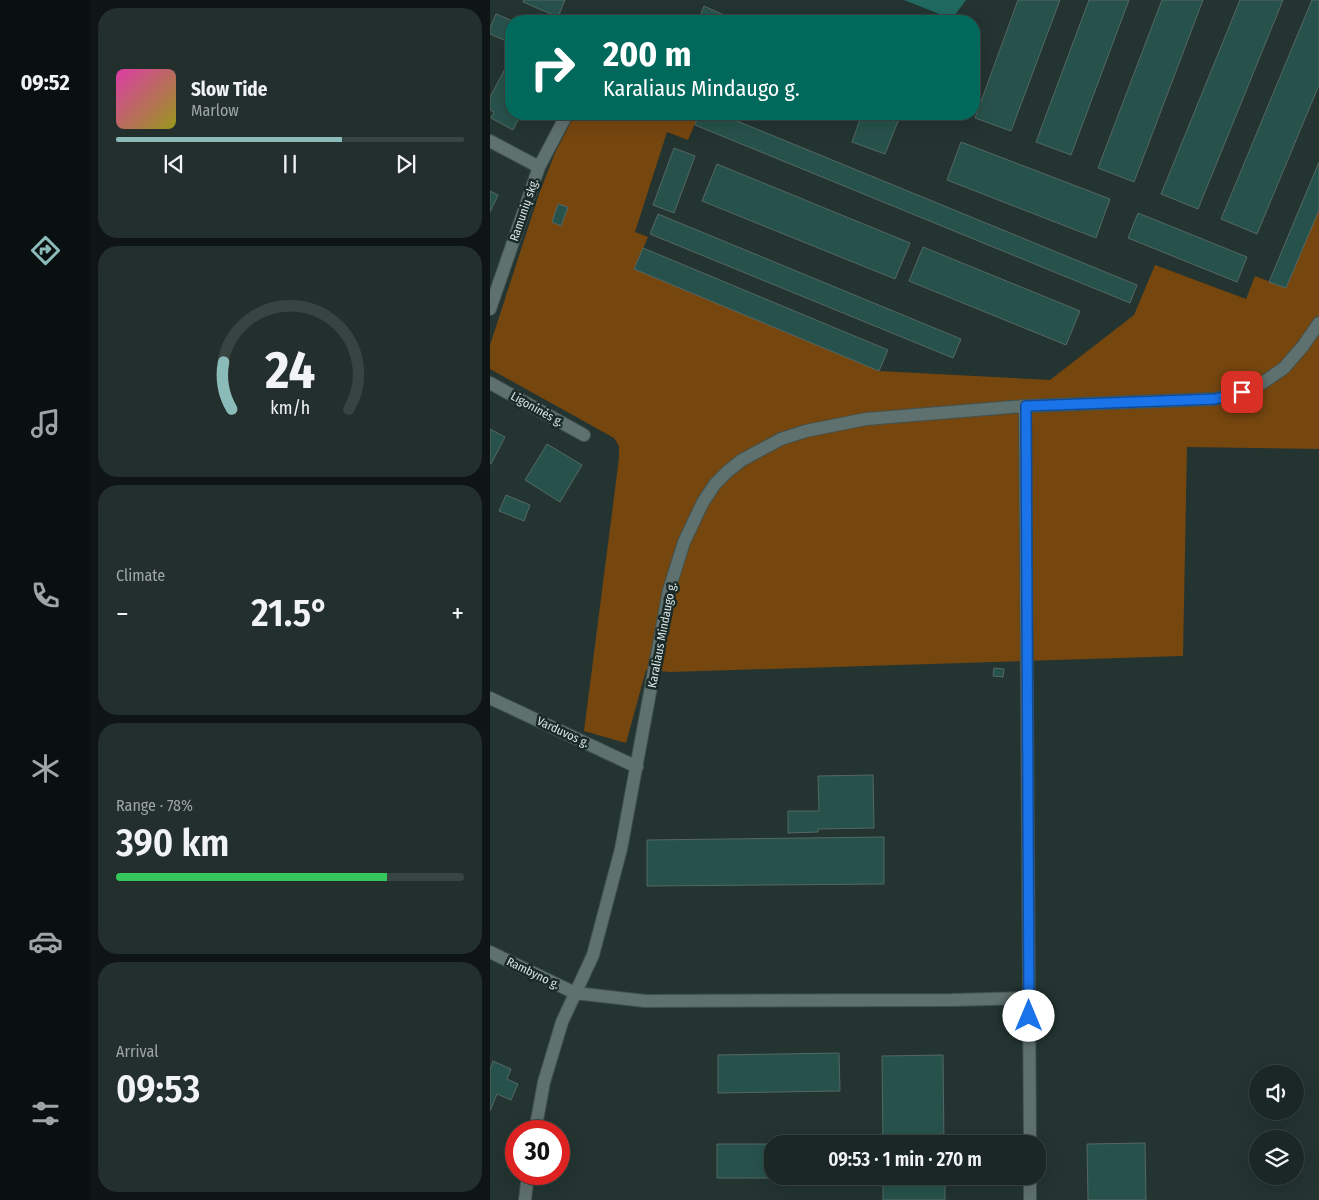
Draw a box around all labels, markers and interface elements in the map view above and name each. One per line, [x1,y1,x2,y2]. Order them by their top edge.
text: 200 m [603,33,691,75]
icon: right [520,35,585,100]
text: 09:52 [20,69,70,96]
text: Karaliaus Mindaugo g. [603,75,800,102]
text: Slow Tide [191,78,267,101]
text: Marlow [191,101,239,120]
icon: previous [160,150,188,178]
icon: pause [276,150,304,178]
icon: next [392,150,420,178]
street label: Ramunių skg. [507,177,541,243]
icon: directions [28,233,63,268]
text: 24 [264,339,315,402]
pin [1221,371,1263,413]
icon: arrive [1228,378,1256,406]
street label: Ligoninės g. [508,389,566,429]
text: km/h [270,397,310,419]
icon: music [28,406,63,441]
text: Climate [116,566,165,585]
icon: phone [28,578,63,613]
street label: Karaliaus Mindaugo g. [645,581,679,689]
text: 21.5° [251,590,329,636]
text: − [116,597,129,630]
text: + [451,597,464,630]
street label: Varduvos g. [535,714,592,750]
icon: climate [28,751,63,786]
text: Range · 78% [116,796,193,815]
text: 390 km [116,820,229,866]
icon: car [28,924,63,959]
street label: Rambyno g. [504,954,562,992]
position arrow [1002,989,1054,1041]
text: Arrival [116,1042,158,1061]
map controls [1249,1065,1304,1185]
button: sound [1249,1065,1304,1120]
text: 09:53 [116,1066,200,1112]
icon: filters [28,1096,63,1131]
speed limit sign: 30 [505,1120,570,1185]
button: layers [1249,1130,1304,1185]
text: 09:53 · 1 min · 270 m [828,1148,982,1171]

